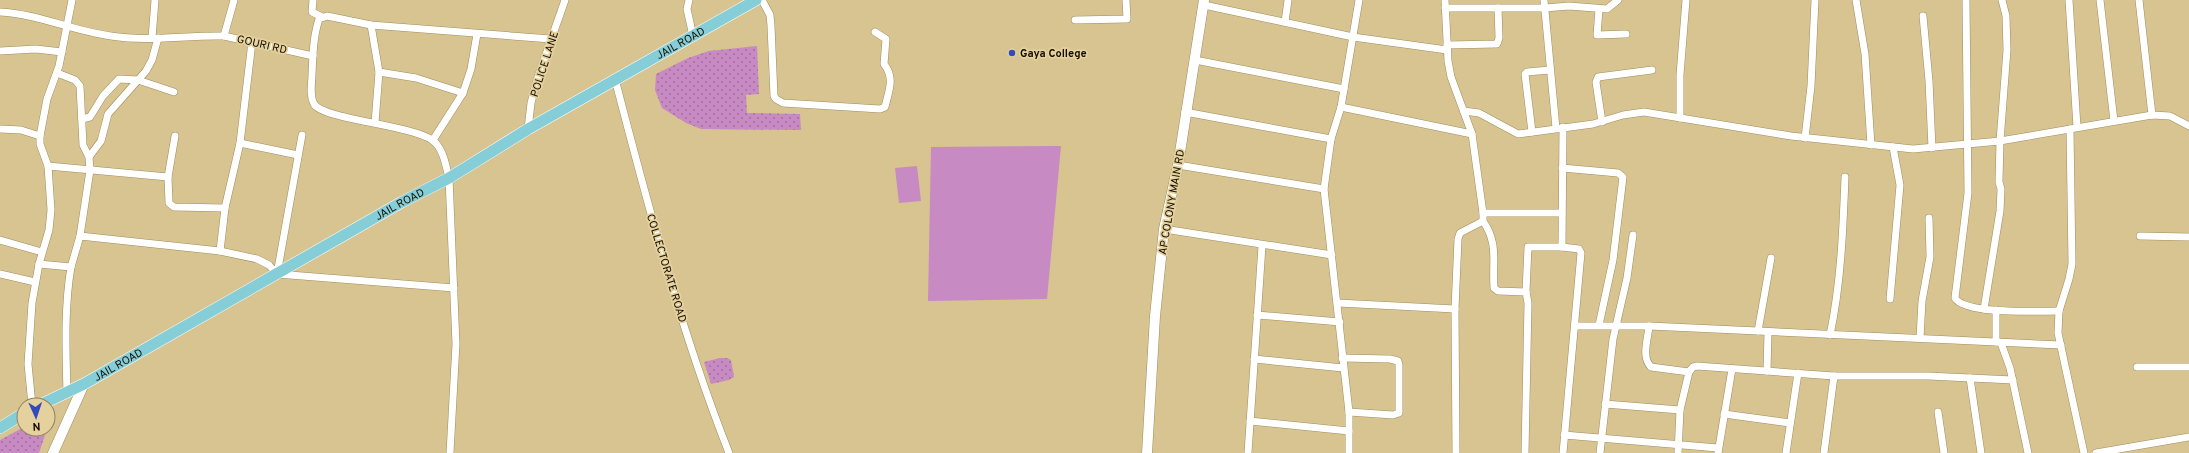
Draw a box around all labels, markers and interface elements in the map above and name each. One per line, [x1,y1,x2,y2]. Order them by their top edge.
street label: JAIL ROAD [654,24,708,63]
street label: POLICE LANE [528,30,562,99]
street label: GOURI RD [235,32,288,58]
place label: Gaya College [1020,47,1087,61]
marker: Gaya College [1007,48,1017,58]
street label: AP COLONY MAIN RD [1156,148,1188,256]
street label: JAIL ROAD [373,186,427,224]
street label: COLLECTORATE ROAD [643,212,689,324]
street label: JAIL ROAD [92,346,146,385]
north arrow [16,397,56,437]
text: N [32,419,41,433]

